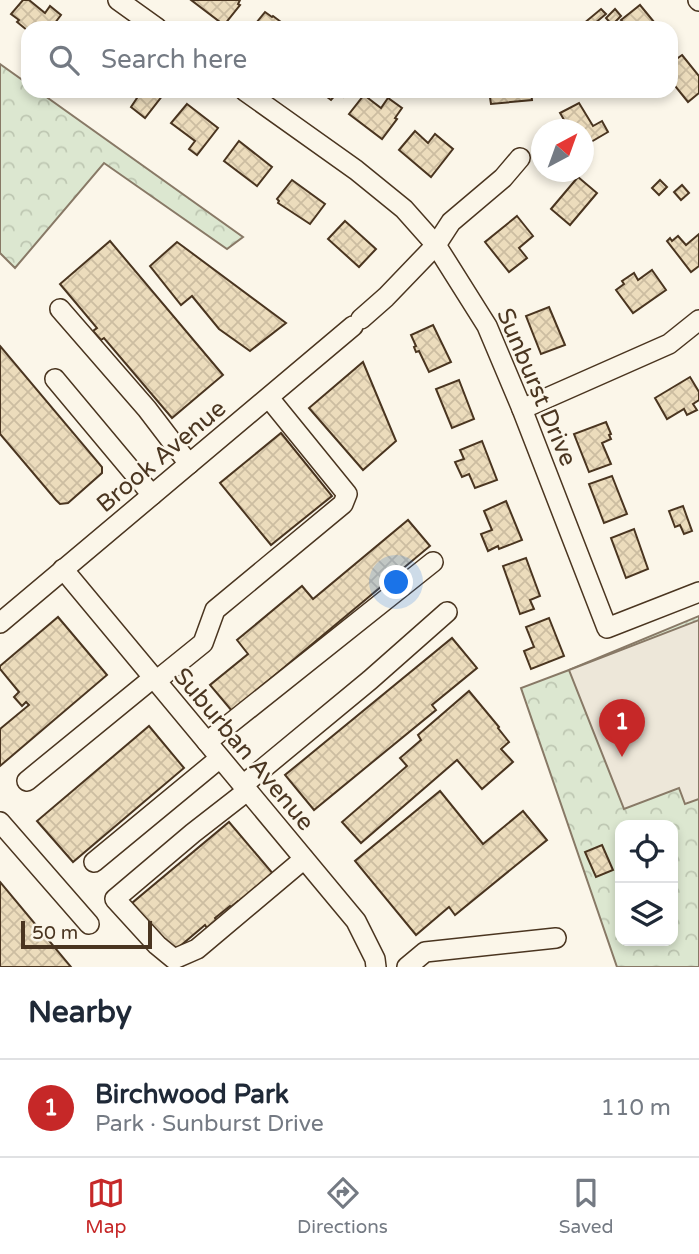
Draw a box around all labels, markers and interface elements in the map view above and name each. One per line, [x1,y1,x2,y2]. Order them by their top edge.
search box [21,21,678,98]
icon: search [45,41,83,79]
text: Search here [101,44,247,75]
north arrow [531,119,594,182]
street label: Sunburst Drive [490,304,583,471]
street label: Brook Avenue [91,394,232,519]
your location [379,565,413,599]
street label: Suburban Avenue [167,662,320,837]
pin: 1 [599,699,645,757]
map controls [615,820,678,946]
button: locate [615,820,678,883]
button: layers [615,883,678,946]
scale bar [21,918,152,950]
text: 50 m [32,922,78,944]
text: Nearby [28,994,132,1031]
text: Birchwood Park [95,1079,289,1110]
text: 1 [44,1094,58,1122]
text: 110 m [601,1094,671,1122]
text: Park · Sunburst Drive [95,1110,324,1138]
tab: Map [85,1174,126,1238]
tab: Directions [297,1174,388,1238]
tab: Saved [559,1174,614,1238]

